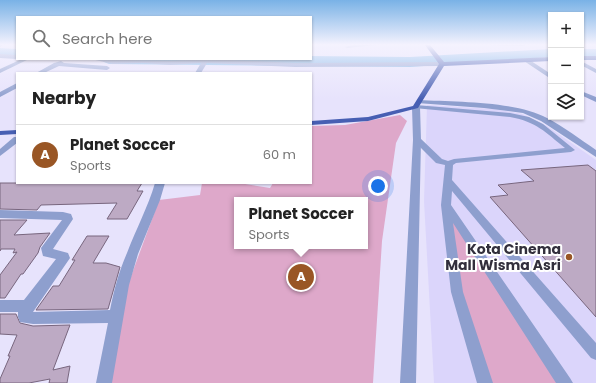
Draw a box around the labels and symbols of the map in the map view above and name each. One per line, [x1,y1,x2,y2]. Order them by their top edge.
your location [368,176,388,196]
place label: Kota Cinema Mall Wisma Asri [445,239,561,275]
marker: Kota Cinema Mall Wisma Asri [564,252,574,262]
pin: A [288,262,314,292]

